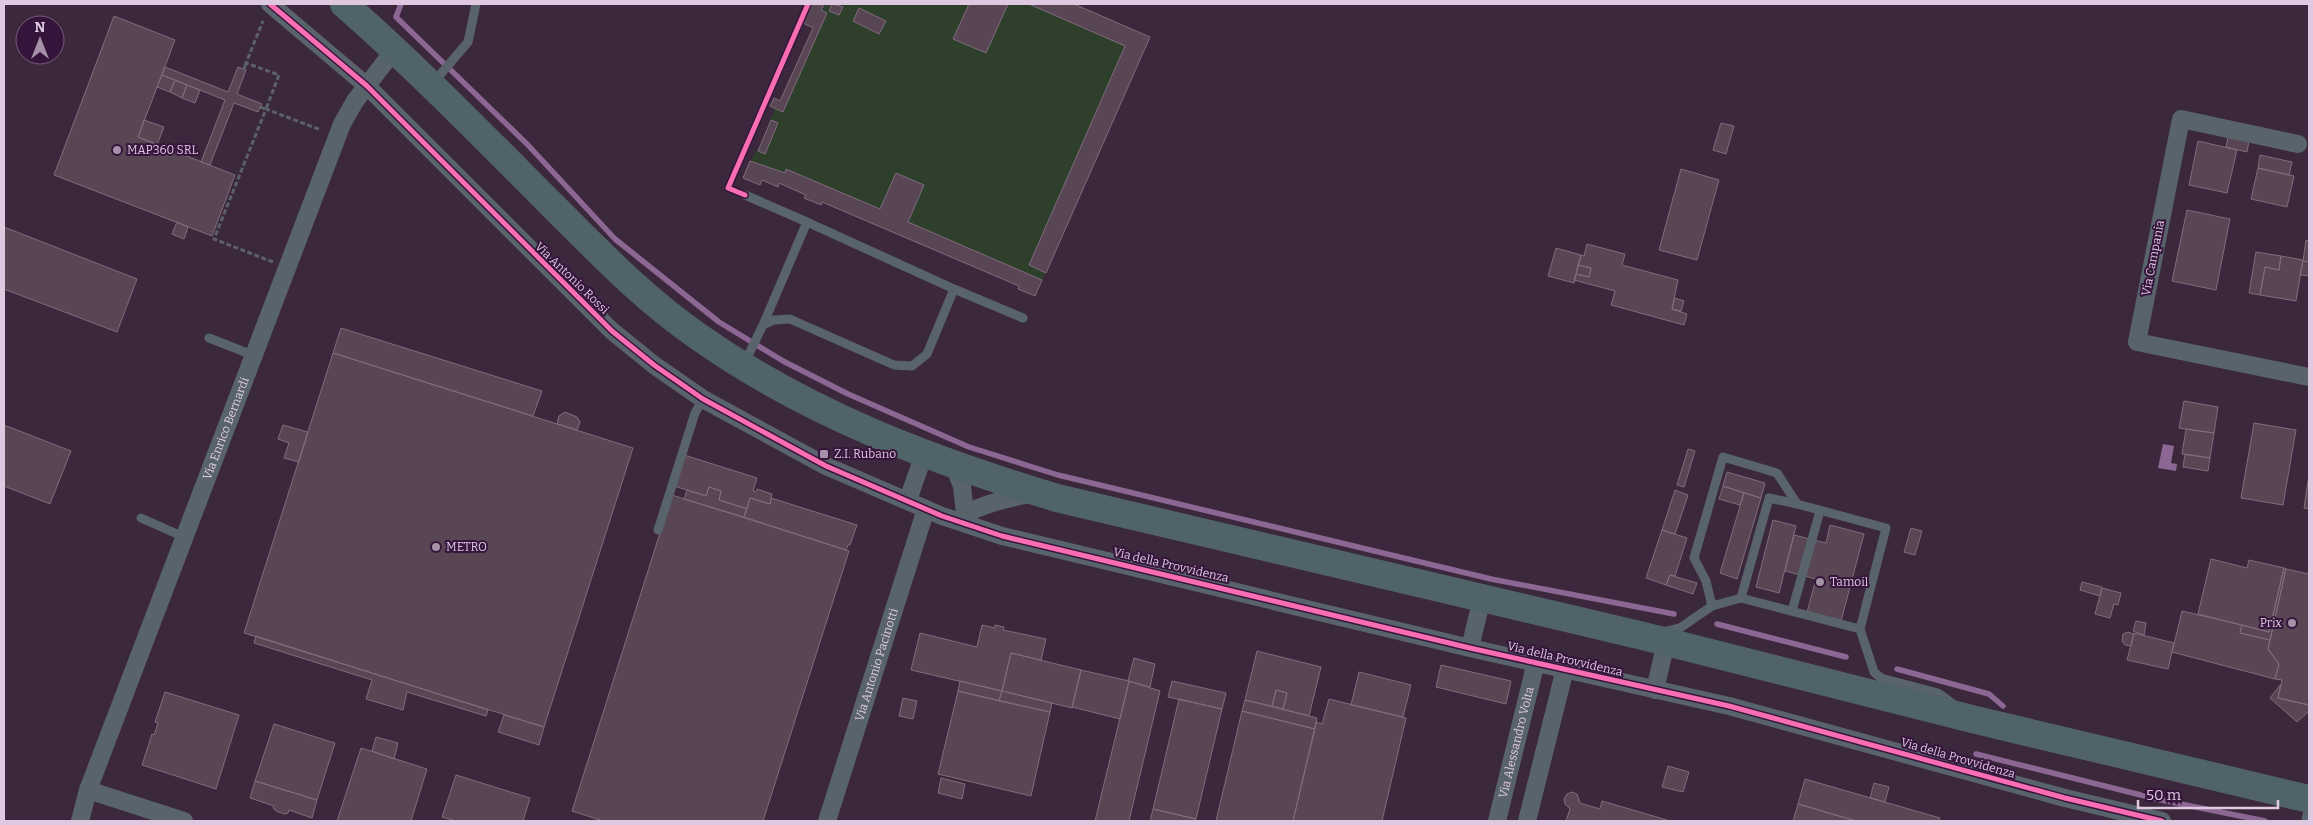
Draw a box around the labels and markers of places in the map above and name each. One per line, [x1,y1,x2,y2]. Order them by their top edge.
place label: MAP360 SRL [127,143,199,157]
marker: MAP360 SRL [111,144,123,156]
place label: Z.I. Rubano [834,447,896,461]
marker: Z.I. Rubano [818,448,830,460]
place label: METRO [446,540,487,554]
marker: METRO [430,541,442,553]
place label: Tamoil [1830,575,1869,589]
marker: Tamoil [1814,576,1826,588]
place label: Prix [2260,616,2282,630]
marker: Prix [2286,617,2298,629]

